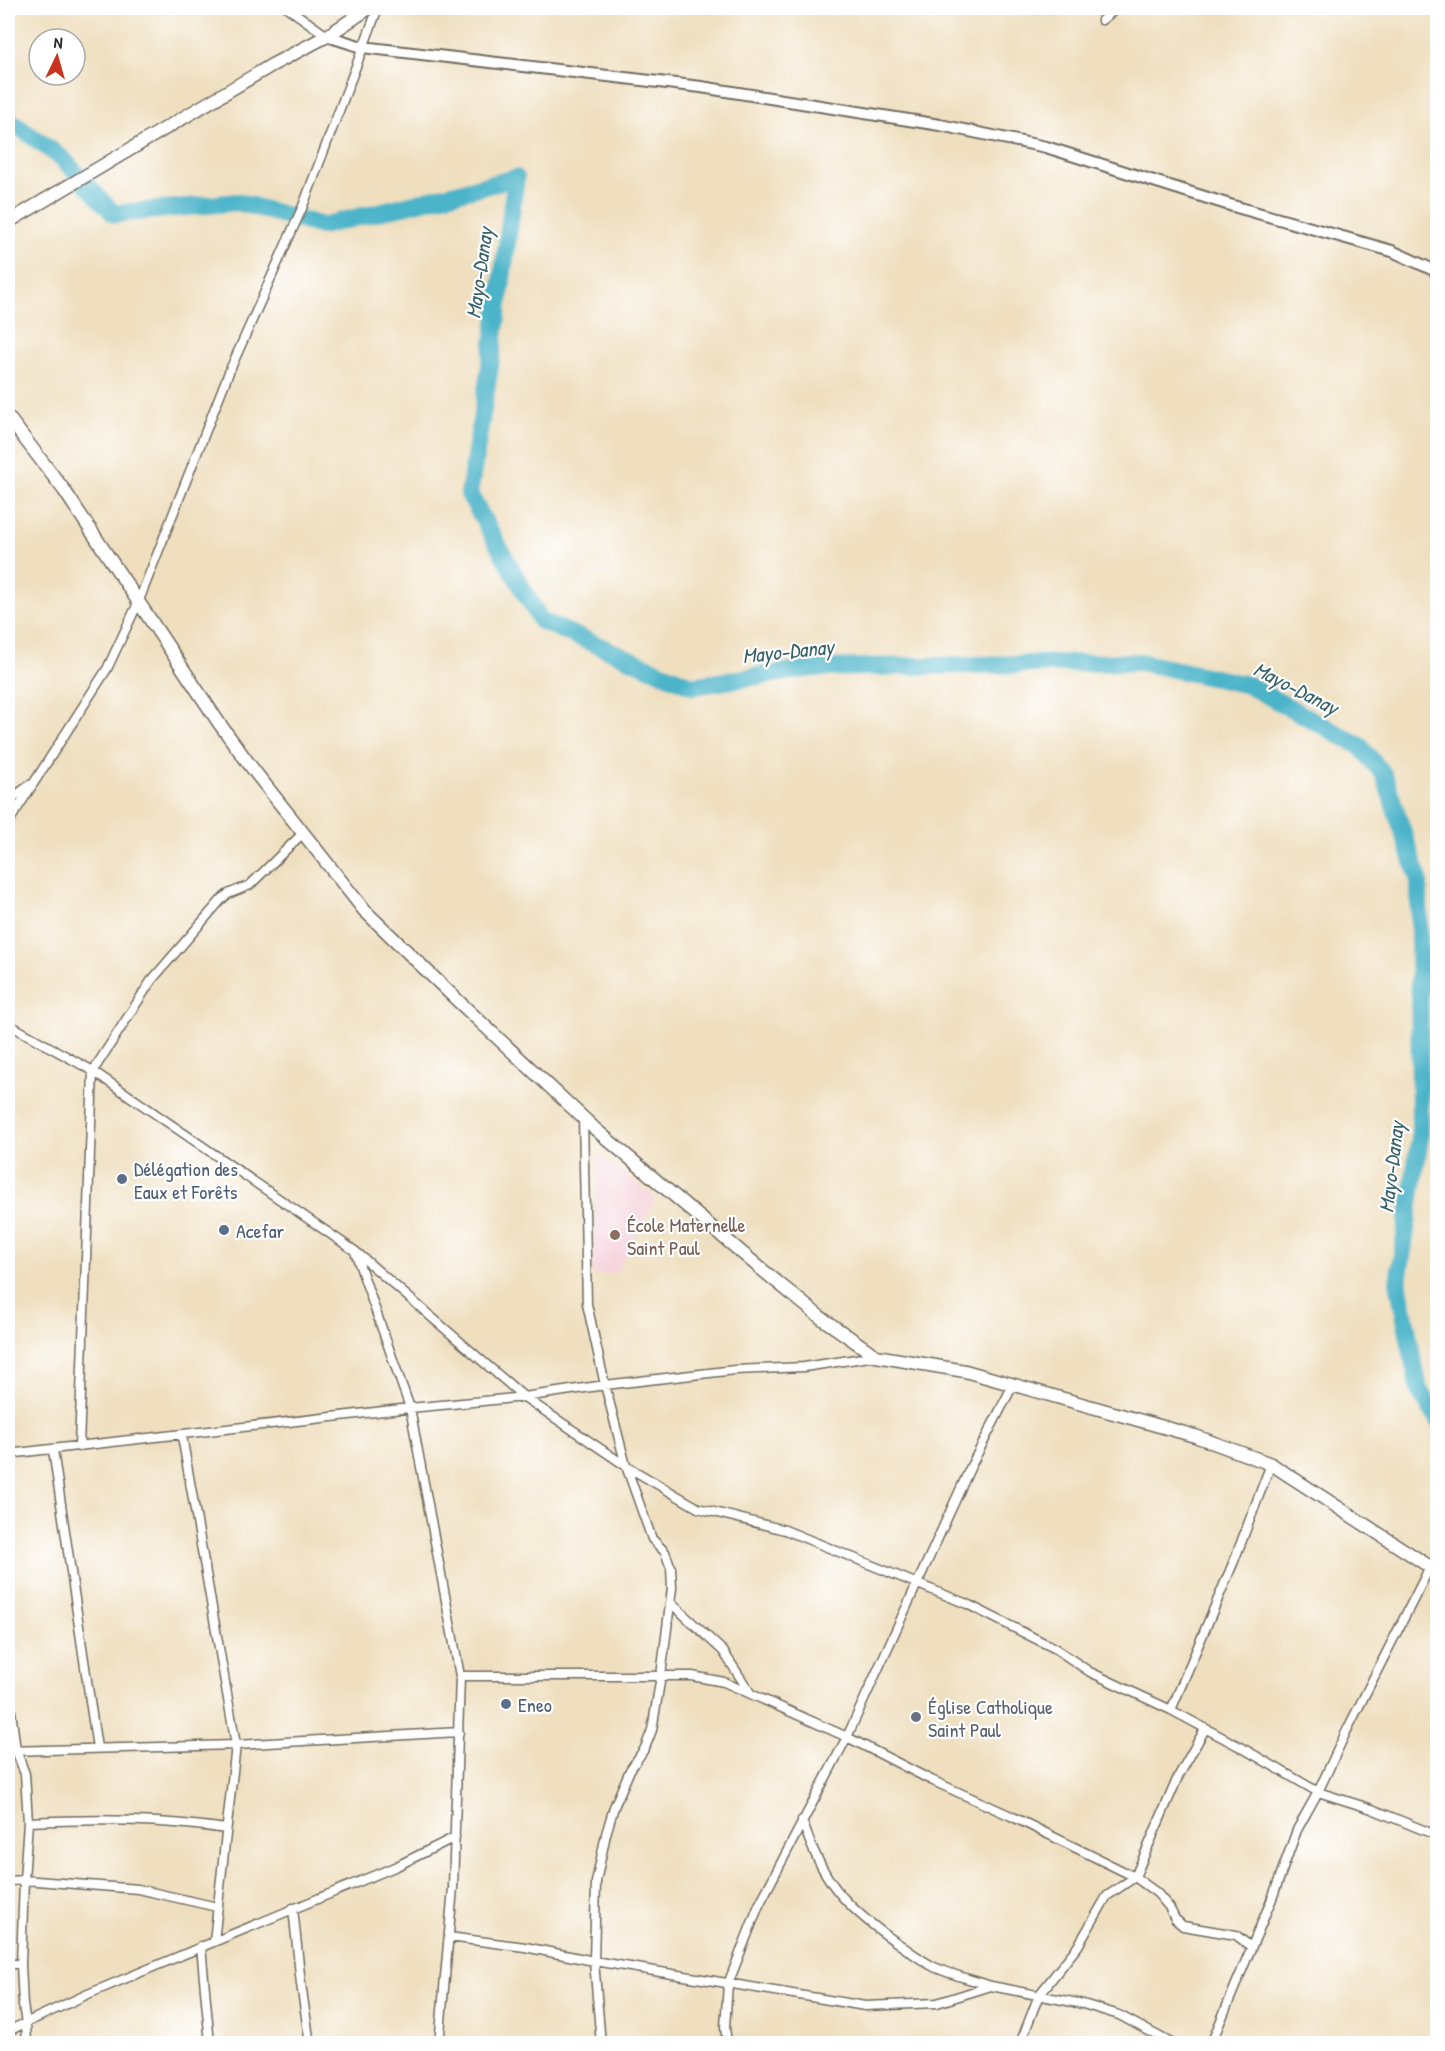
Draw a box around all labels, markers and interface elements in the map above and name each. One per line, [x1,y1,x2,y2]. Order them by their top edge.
north arrow [27,27,87,87]
text: N [53,31,64,53]
water label: Mayo-Danay [458,224,500,320]
water label: Mayo-Danay [741,632,837,670]
water label: Mayo-Danay [1249,654,1345,723]
water label: Mayo-Danay [1371,1118,1411,1214]
place label: Délégation des Eaux et Forêts [134,1155,238,1205]
marker: Délégation des Eaux et Forêts [115,1172,129,1186]
place label: École Maternelle Saint Paul [627,1211,745,1261]
place label: Acefar [236,1217,284,1244]
marker: Acefar [217,1223,231,1237]
marker: École Maternelle Saint Paul [608,1228,622,1242]
place label: Eneo [518,1691,552,1718]
place label: Église Catholique Saint Paul [928,1693,1053,1743]
marker: Eneo [499,1697,513,1711]
marker: Église Catholique Saint Paul [909,1710,923,1724]

